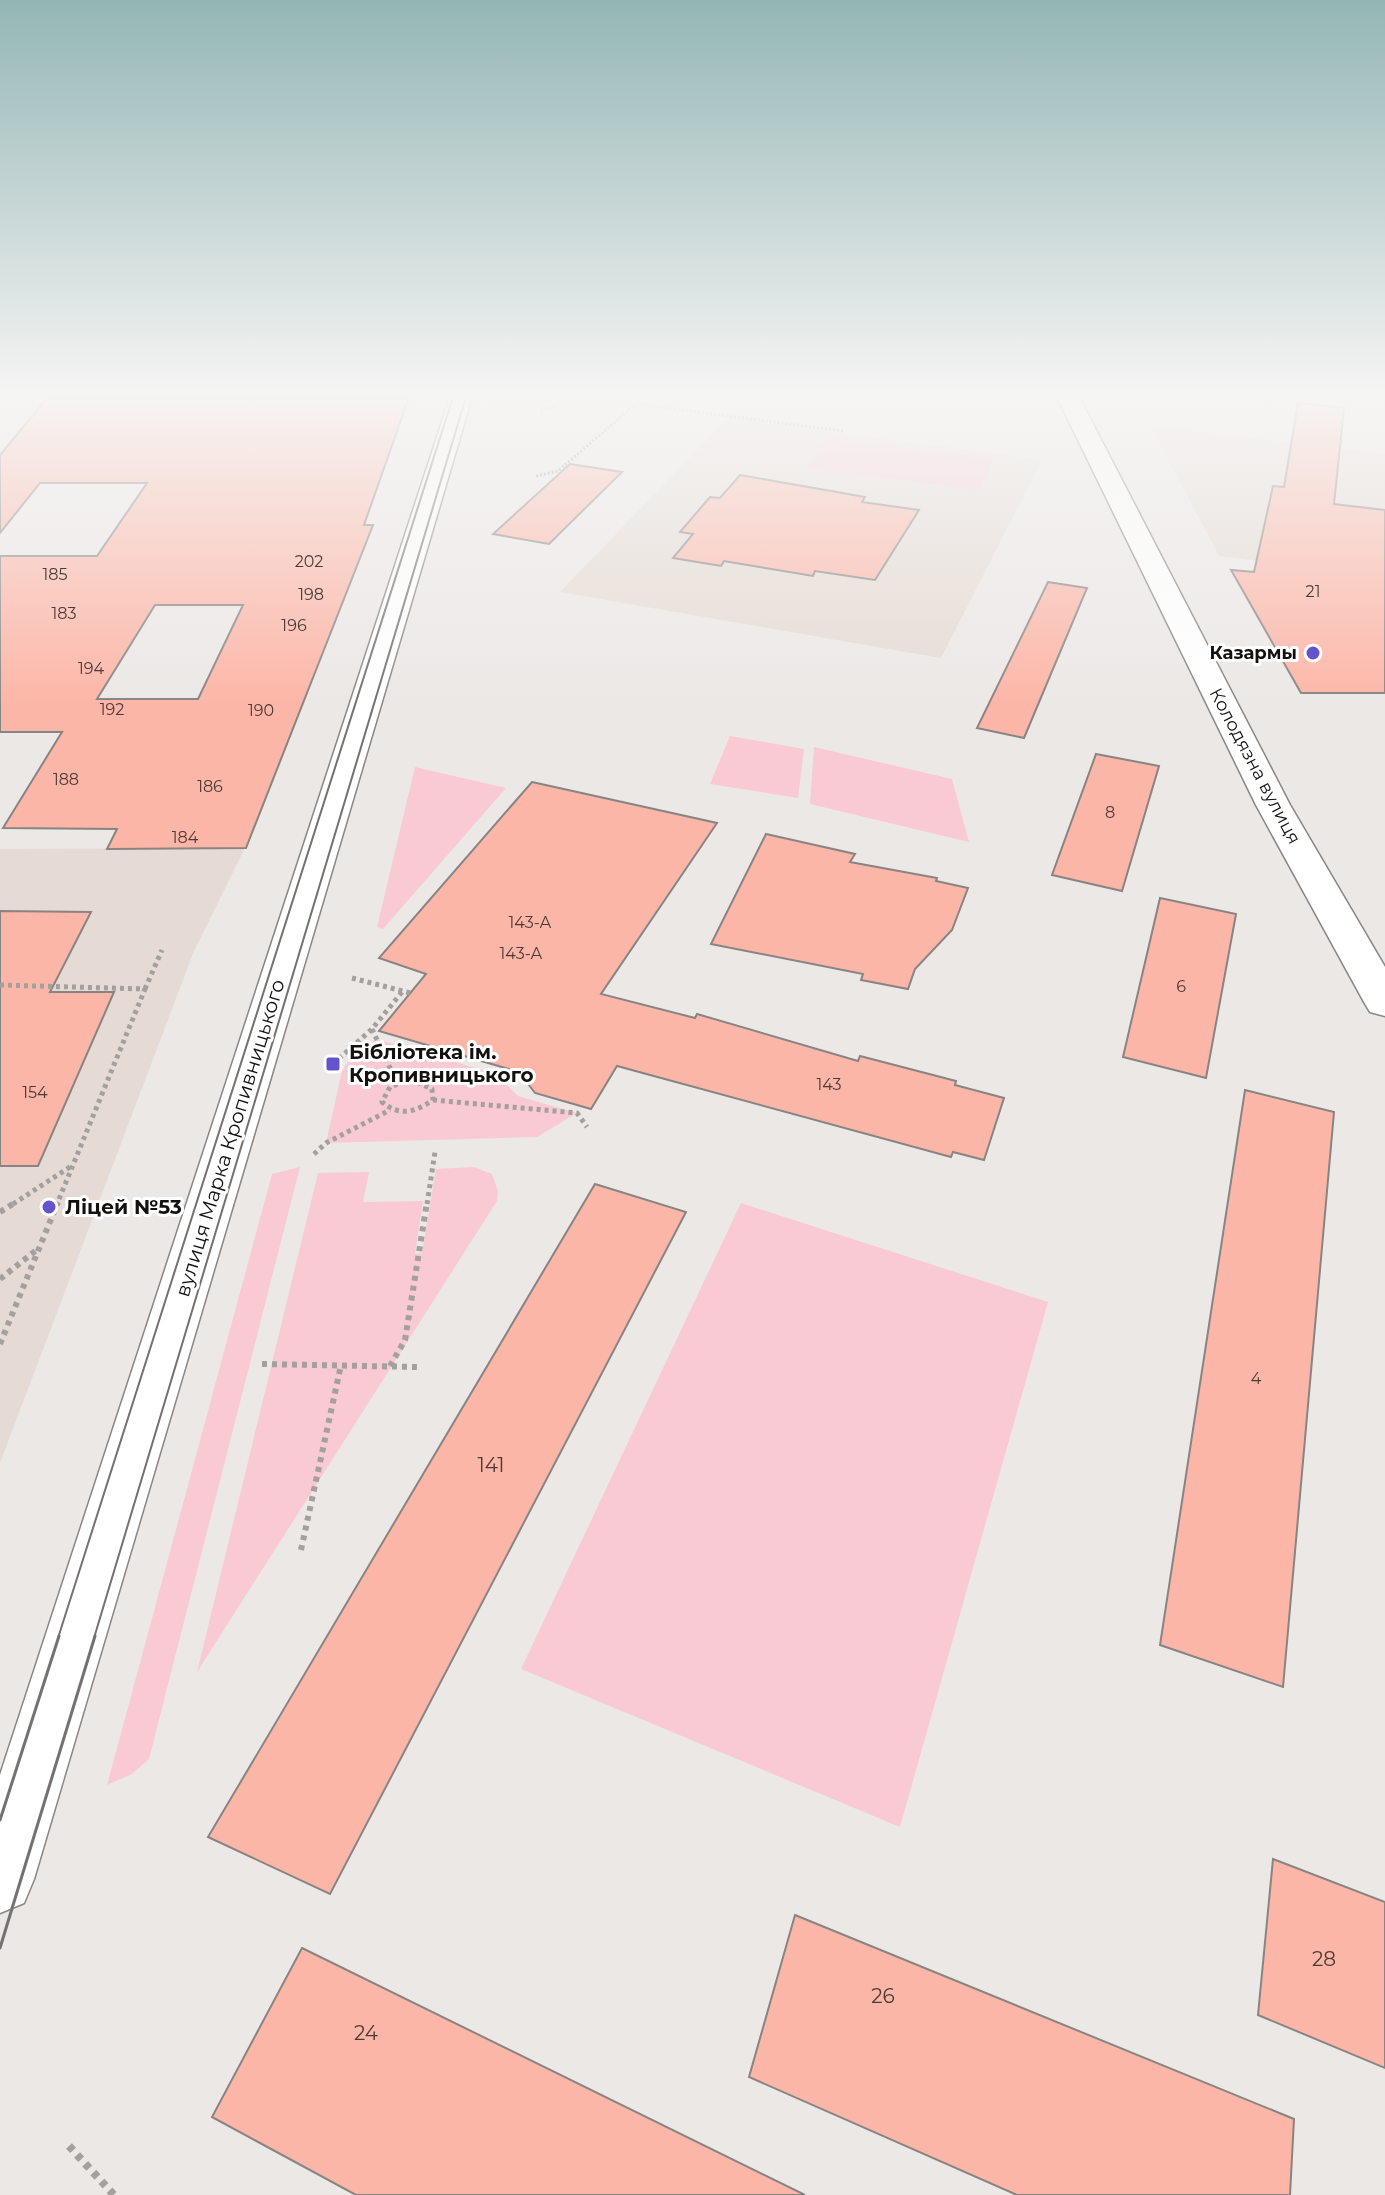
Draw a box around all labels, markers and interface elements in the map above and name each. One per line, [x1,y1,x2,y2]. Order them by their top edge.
house number: 202 [295,552,323,571]
house number: 185 [42,565,68,584]
house number: 21 [1306,582,1320,601]
house number: 198 [298,585,324,604]
house number: 183 [51,604,77,623]
house number: 196 [281,616,307,635]
place label: Казармы [1210,642,1297,664]
marker: Казармы [1304,644,1322,662]
house number: 194 [78,659,104,678]
street label: Колодязна вулиця [1205,684,1305,848]
house number: 192 [100,700,124,719]
house number: 190 [248,701,274,720]
house number: 188 [53,770,79,789]
house number: 186 [197,777,223,796]
house number: 8 [1105,803,1115,822]
house number: 184 [172,828,199,847]
house number: 143-А [509,913,552,932]
house number: 143-А [500,944,543,963]
street label: вулиця Марка Кропивницького [170,976,290,1300]
house number: 6 [1176,977,1186,996]
place label: Бібліотека ім. Кропивницького [349,1040,534,1087]
marker: Бібліотека ім. Кропивницького [324,1055,342,1073]
house number: 143 [816,1075,842,1094]
house number: 154 [22,1083,48,1102]
place label: Ліцей №53 [65,1195,182,1219]
marker: Ліцей №53 [40,1198,58,1216]
house number: 4 [1251,1369,1262,1388]
house number: 141 [477,1453,505,1477]
house number: 28 [1312,1947,1336,1971]
house number: 26 [871,1984,895,2008]
house number: 24 [354,2021,378,2045]

